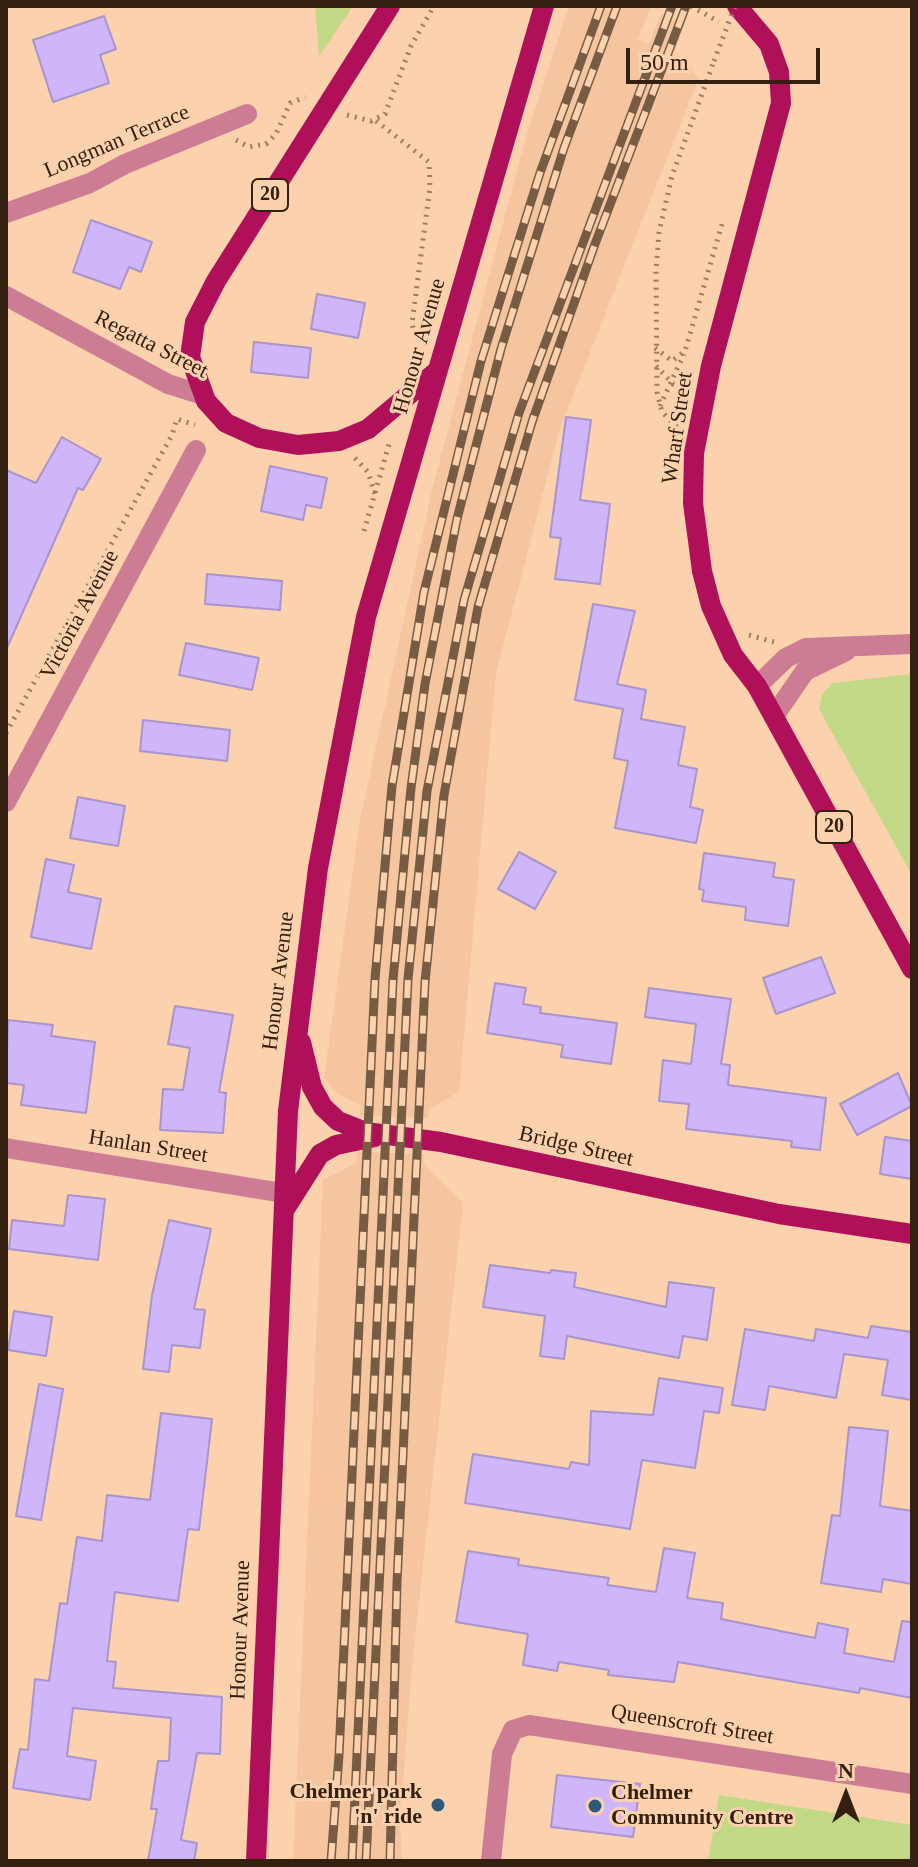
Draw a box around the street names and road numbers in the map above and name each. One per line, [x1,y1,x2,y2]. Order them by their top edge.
street label: Longman Terrace [40,99,194,185]
road number: 20 [252,179,288,211]
street label: Honour Avenue [388,275,452,417]
street label: Regatta Street [90,305,212,385]
street label: Wharf Street [657,370,699,486]
street label: Victoria Avenue [35,546,125,684]
road number: 20 [816,811,852,843]
street label: Honour Avenue [257,910,301,1052]
street label: Bridge Street [516,1121,636,1173]
street label: Hanlan Street [87,1125,209,1169]
street label: Honour Avenue [225,1560,257,1700]
street label: Queenscroft Street [609,1699,775,1751]

